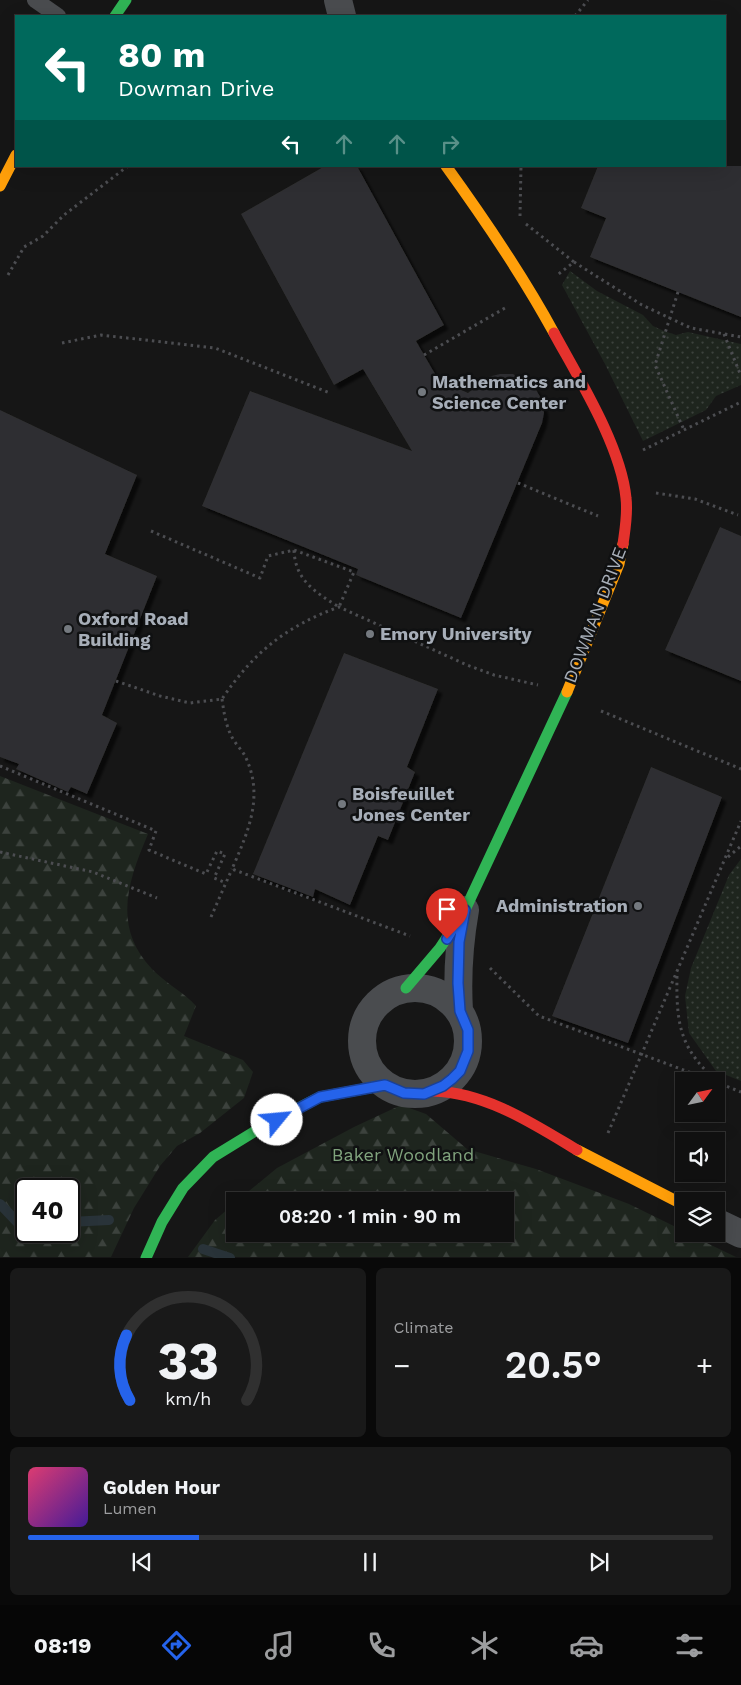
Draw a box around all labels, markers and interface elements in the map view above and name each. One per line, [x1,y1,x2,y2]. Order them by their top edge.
text: 80 m [118,34,205,76]
icon: left [35,35,100,100]
text: Dowman Drive [118,76,274,101]
icon: left [277,130,305,158]
icon: ahead [330,130,358,158]
icon: ahead [383,130,411,158]
icon: right [436,130,464,158]
place label: Mathematics and Science Center [432,371,586,413]
marker: Mathematics and Science Center [416,386,428,398]
street label: DOWMAN DRIVE [559,544,630,686]
place label: Oxford Road Building [78,608,189,650]
marker: Oxford Road Building [62,623,74,635]
place label: Emory University [380,623,532,644]
marker: Emory University [364,628,376,640]
place label: Boisfeuillet Jones Center [352,783,470,825]
marker: Boisfeuillet Jones Center [336,798,348,810]
pin [426,888,468,939]
icon: arrive [433,895,461,923]
place label: Administration [496,895,628,916]
marker: Administration [632,900,644,912]
north arrow [675,1072,725,1122]
map controls [675,1072,725,1242]
position arrow [250,1093,302,1145]
button: sound [675,1132,725,1182]
park label: Baker Woodland [332,1144,474,1165]
speed limit sign: 40 [15,1178,80,1243]
button: layers [675,1192,725,1242]
text: 08:20 · 1 min · 90 m [279,1205,461,1228]
text: Climate [394,1318,454,1337]
text: 33 [157,1331,219,1392]
text: 20.5° [505,1343,602,1387]
text: − [394,1349,410,1382]
text: + [696,1349,713,1382]
text: km/h [165,1388,211,1409]
text: Golden Hour [103,1476,220,1499]
text: Lumen [103,1499,157,1518]
icon: previous [128,1548,156,1576]
icon: pause [356,1548,384,1576]
icon: next [585,1548,613,1576]
icon: directions [159,1628,194,1663]
icon: music [262,1628,297,1663]
icon: phone [364,1628,399,1663]
icon: climate [467,1628,502,1663]
icon: car [569,1628,604,1663]
icon: filters [672,1628,707,1663]
text: 08:19 [34,1633,91,1658]

